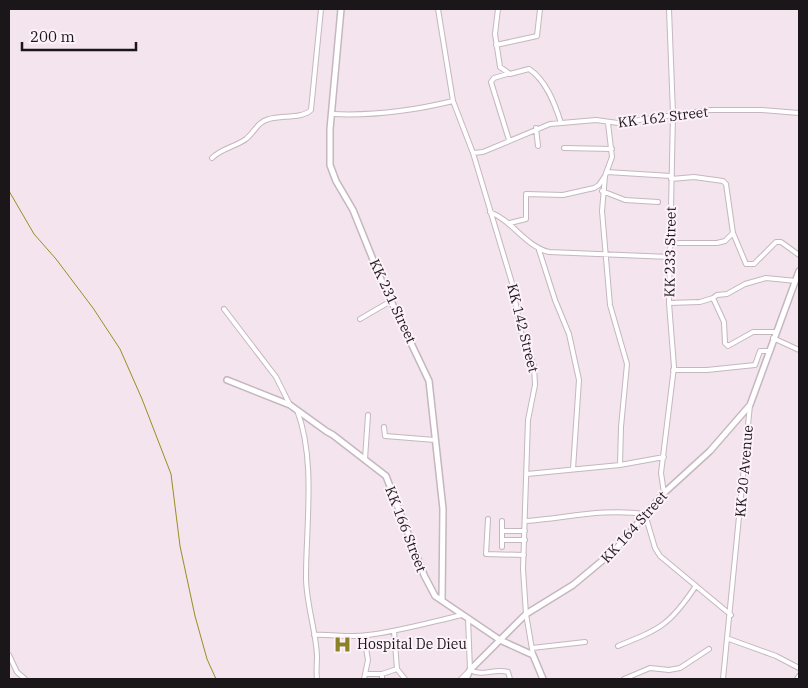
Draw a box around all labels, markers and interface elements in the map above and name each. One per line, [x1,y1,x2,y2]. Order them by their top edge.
scale bar [22,20,136,52]
text: 200 m [30,27,75,46]
street label: KK 162 Street [617,103,709,131]
street label: KK 233 Street [660,206,680,298]
street label: KK 231 Street [366,256,420,346]
street label: KK 142 Street [503,282,543,374]
street label: KK 20 Avenue [731,424,757,518]
street label: KK 166 Street [381,483,431,575]
street label: KK 164 Street [597,487,671,567]
hospital icon: Hospital De Dieu [333,634,353,654]
place label: Hospital De Dieu [357,635,467,653]

